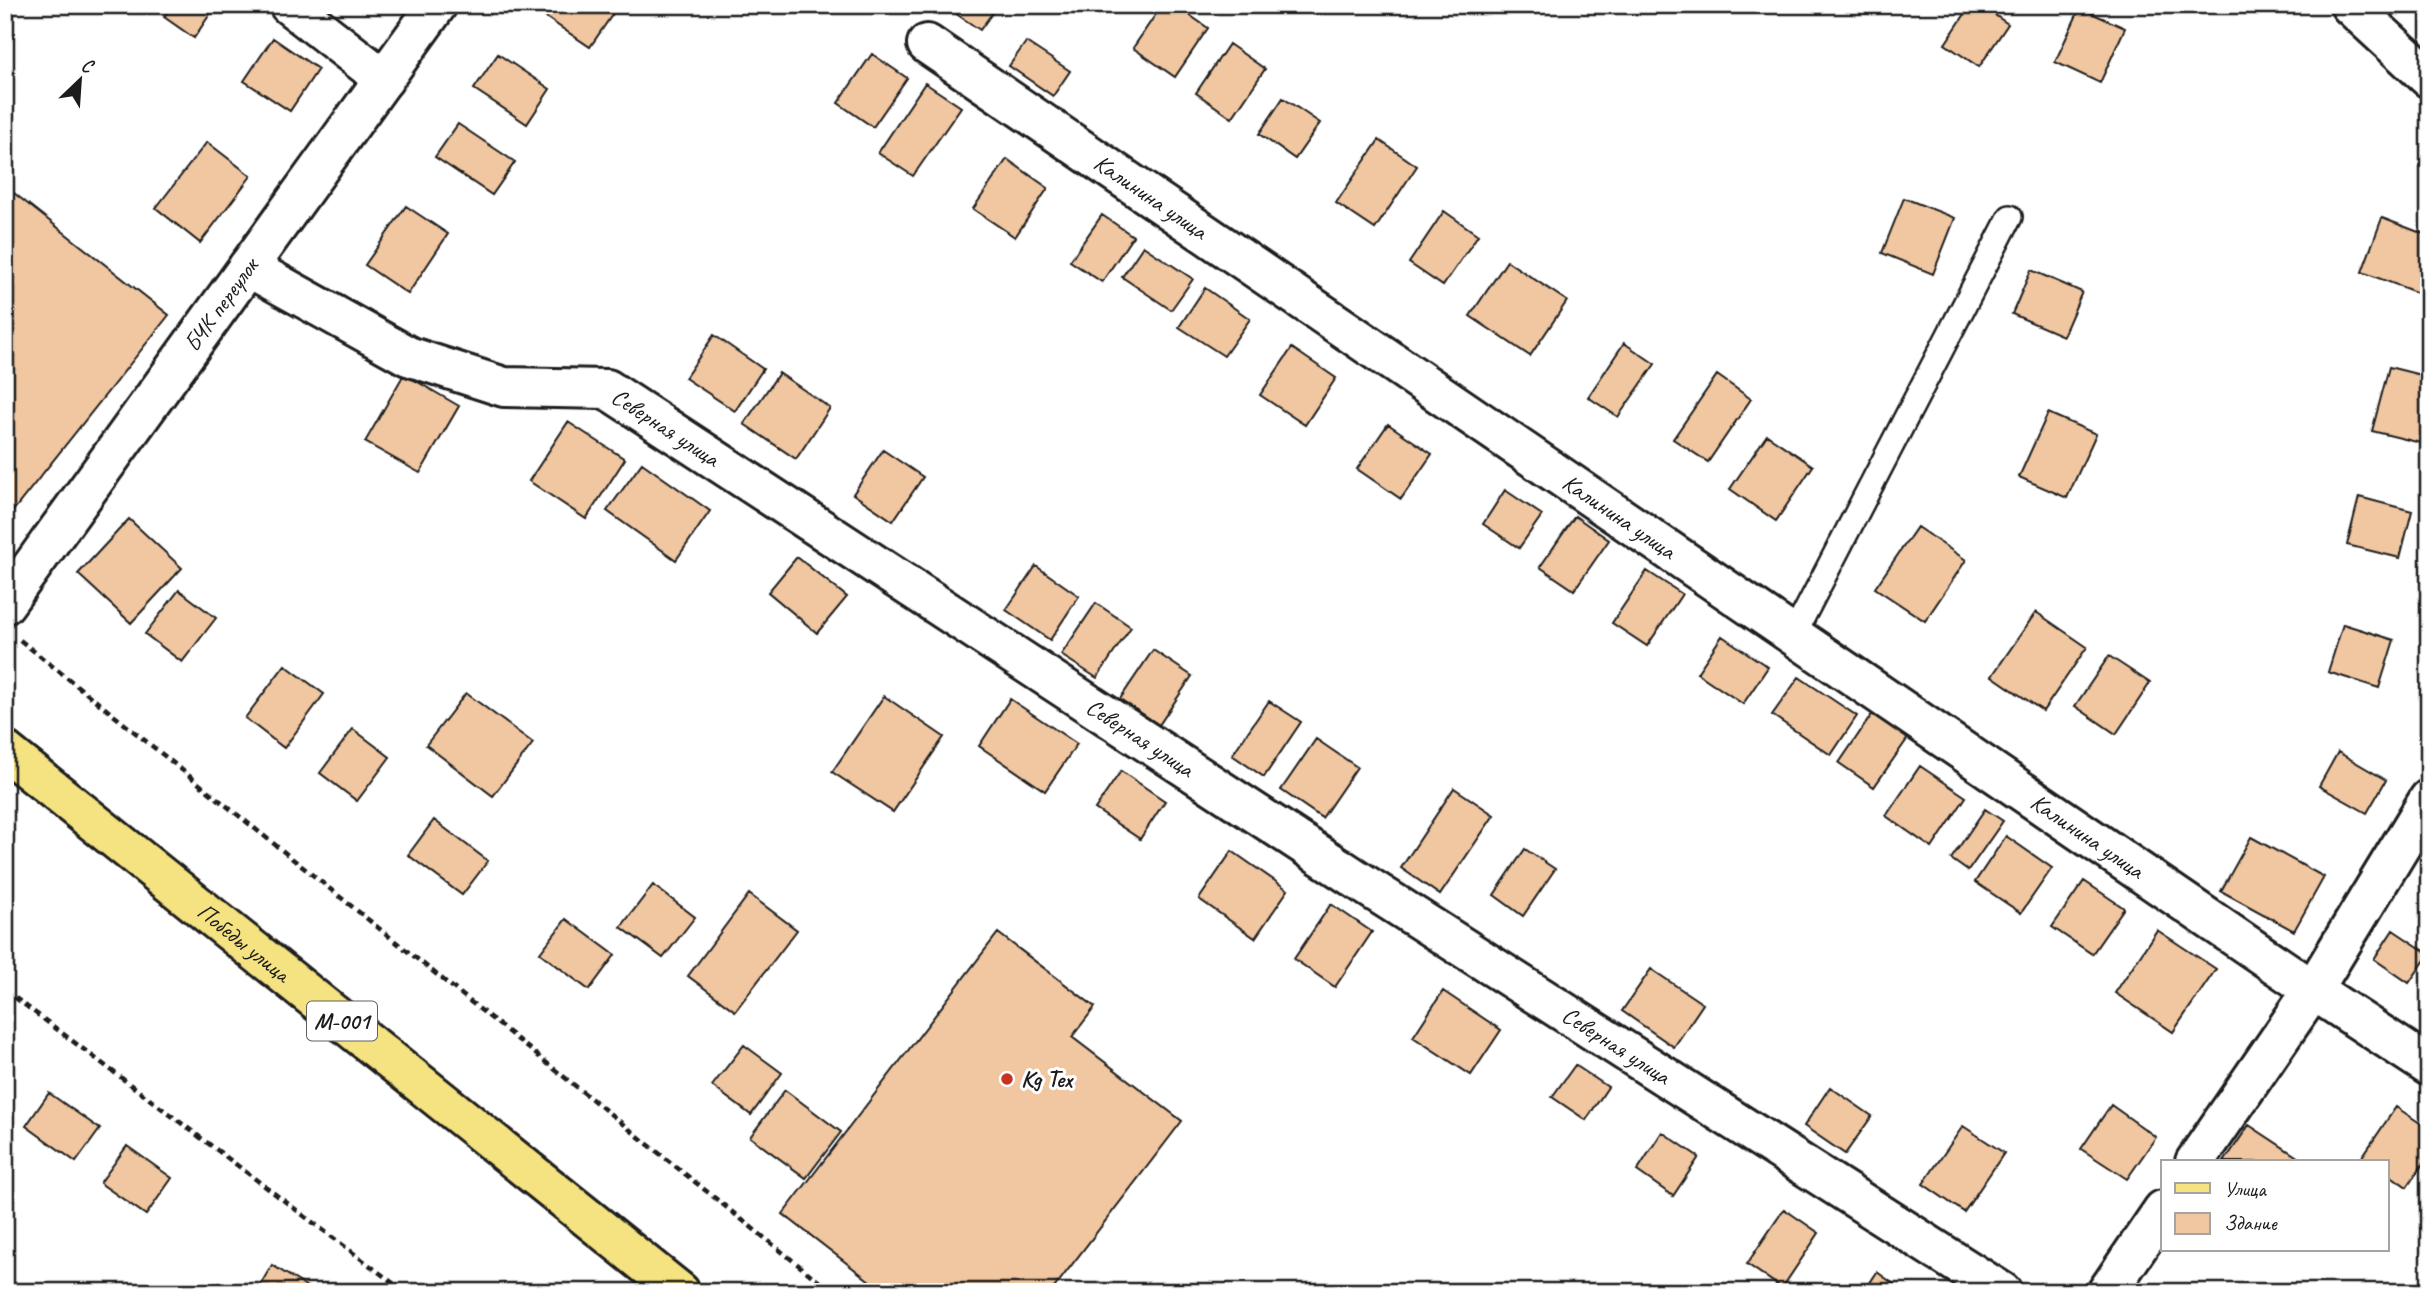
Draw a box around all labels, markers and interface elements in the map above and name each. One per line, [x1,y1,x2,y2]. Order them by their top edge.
north arrow [46,46,116,116]
text: С [77,53,98,79]
street label: Калинина улица [1088,148,1214,247]
street label: БЧК переулок [177,250,266,357]
street label: Северная улица [606,381,726,474]
street label: Калинина улица [1557,467,1683,566]
street label: Северная улица [1081,692,1201,785]
street label: Калинина улица [2025,787,2151,886]
street label: Победы улица [191,896,298,990]
street label: Северная улица [1557,1000,1677,1092]
road number: М-001 [307,1002,377,1040]
place label: Kg Tex [1021,1064,1075,1094]
marker: Kg Tex [999,1071,1015,1087]
legend [2161,1160,2388,1252]
text: Улица [2224,1176,2267,1202]
text: Здание [2224,1210,2278,1236]

